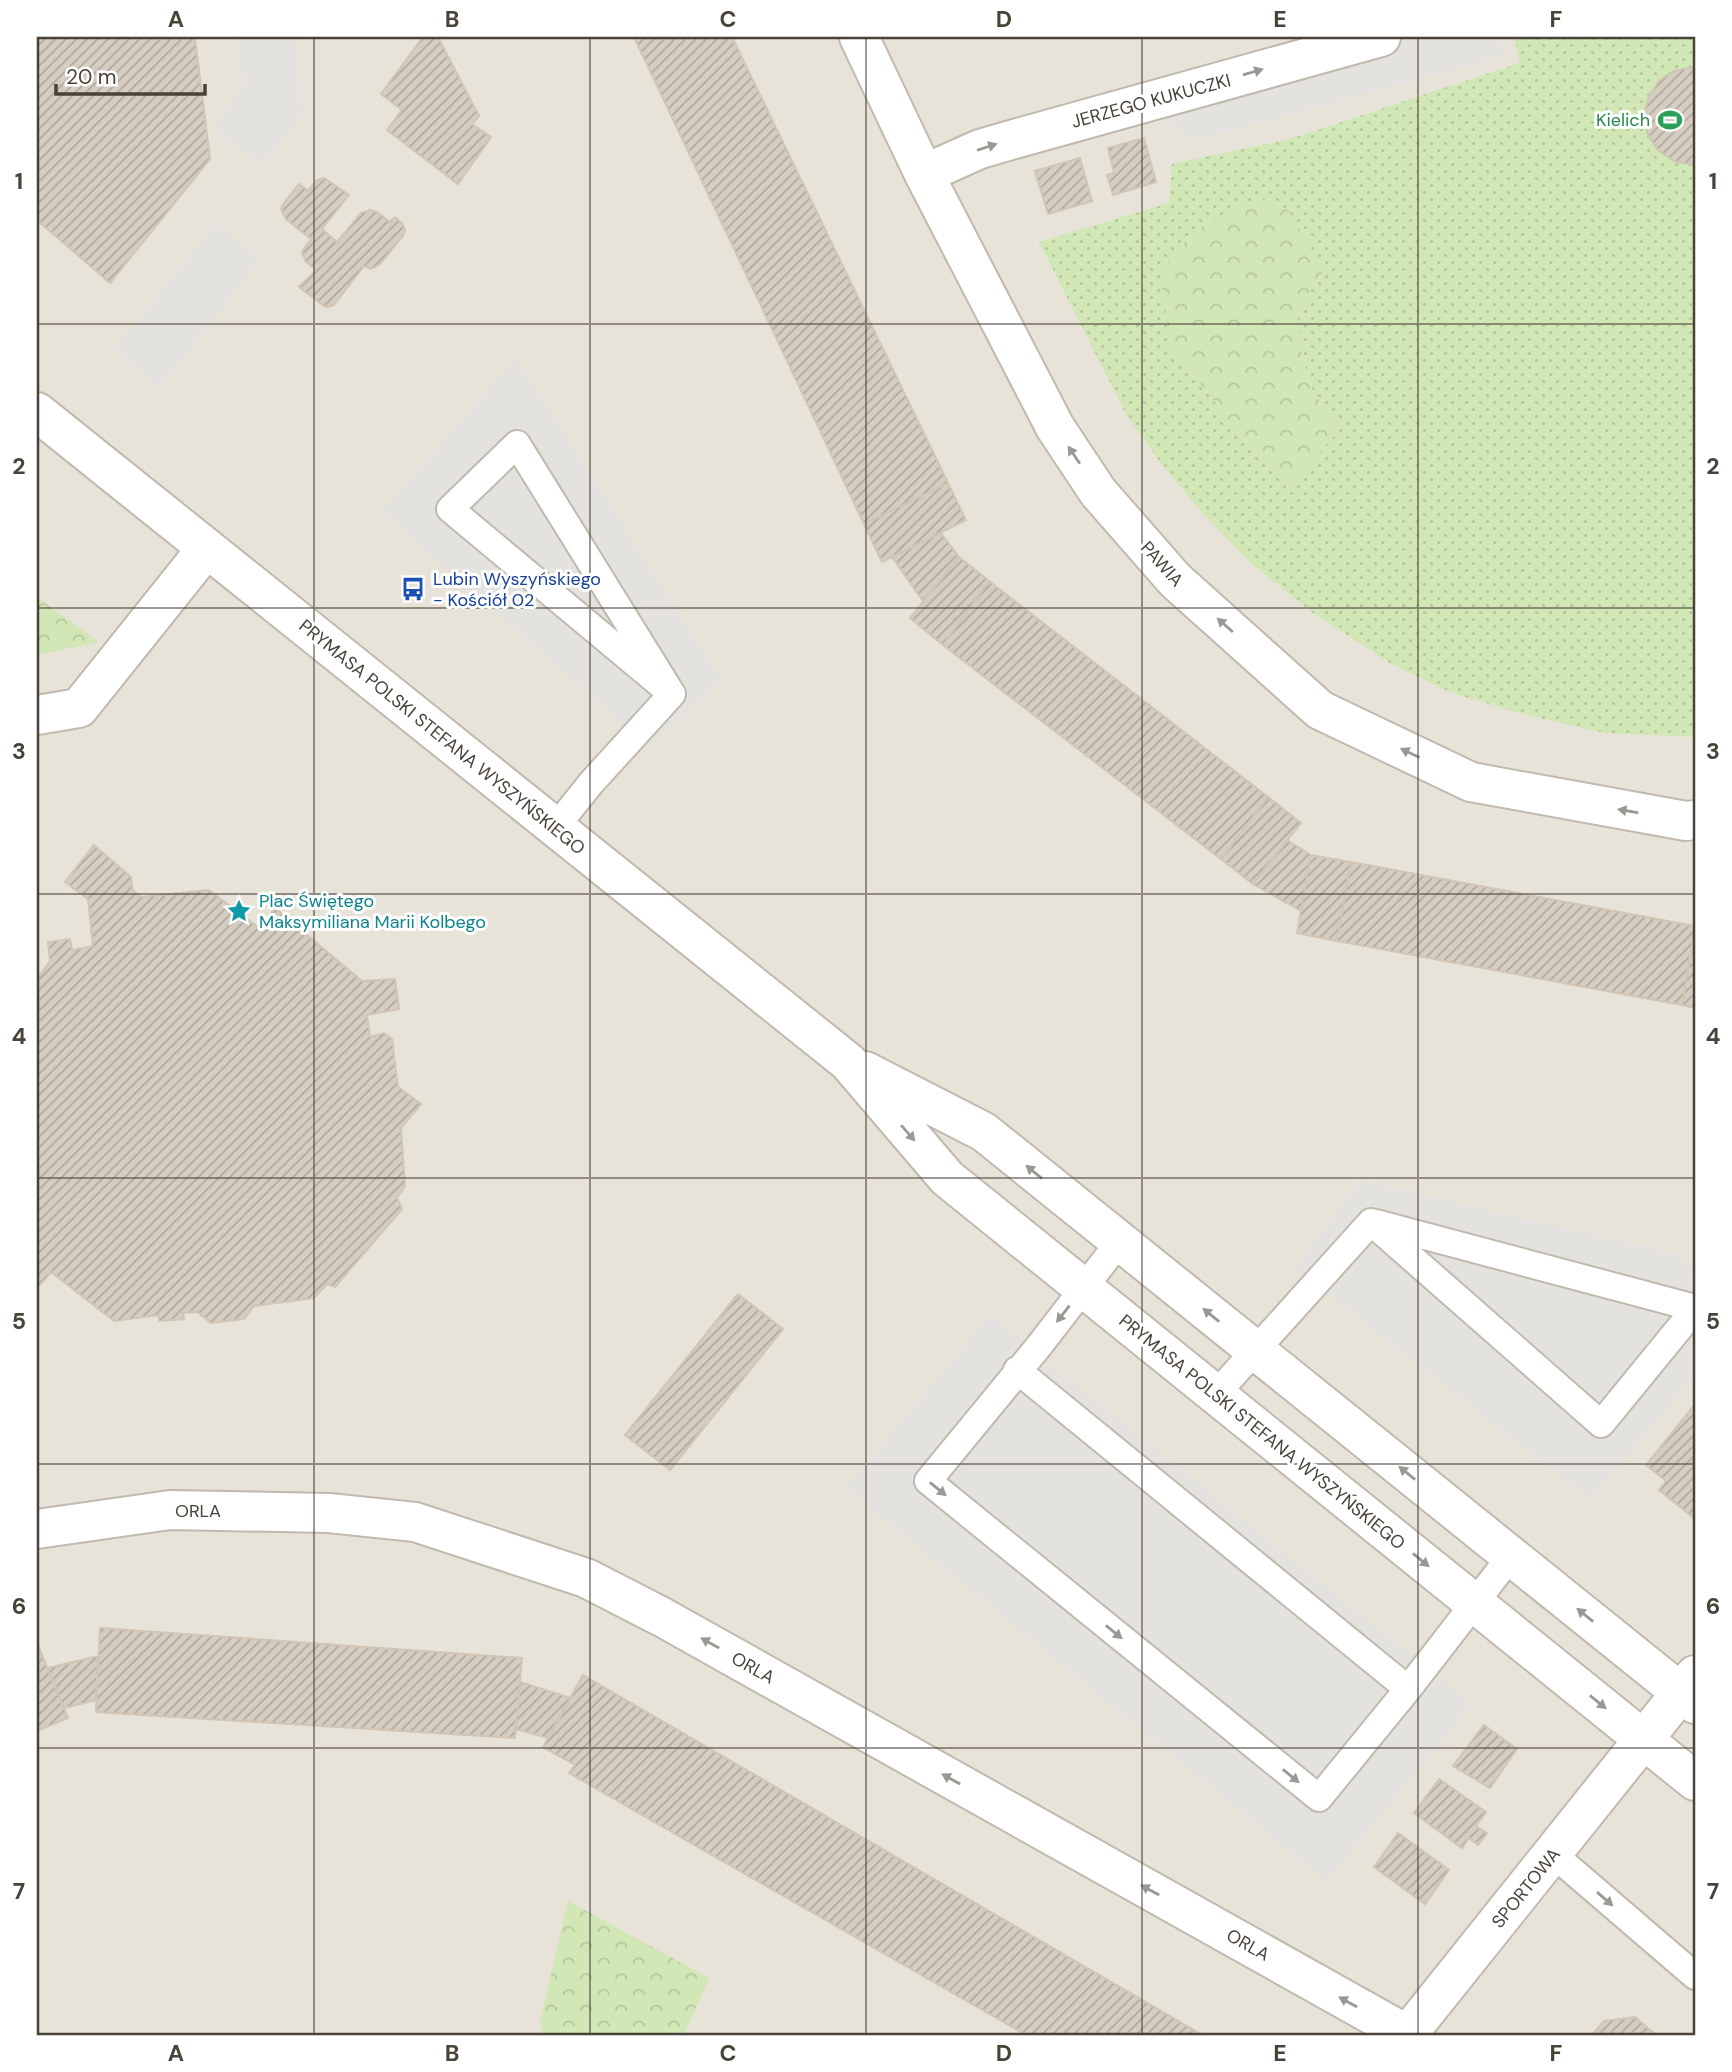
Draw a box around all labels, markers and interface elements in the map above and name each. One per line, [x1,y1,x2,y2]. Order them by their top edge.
text: A [168,4,184,34]
text: B [445,4,459,34]
text: C [720,4,736,34]
text: D [996,4,1012,34]
text: E [1273,4,1287,34]
text: F [1550,4,1563,34]
scale bar [56,52,205,96]
text: 20 m [66,63,117,91]
one-way arrow [1243,67,1264,77]
street label: JERZEGO KUKUCZKI [1069,68,1233,134]
sports icon: Kielich [1656,106,1684,134]
place label: Kielich [1596,108,1650,132]
one-way arrow [977,141,998,152]
text: 1 [15,166,23,196]
text: 1 [1709,166,1717,196]
one-way arrow [1068,446,1081,465]
text: 2 [12,451,26,481]
text: 2 [1706,451,1720,481]
street label: PAWIA [1135,536,1189,592]
place label: Lubin Wyszyńskiego - Kościół 02 [433,567,601,612]
bus stop icon: Lubin Wyszyńskiego - Kościół 02 [399,575,427,603]
street label: PRYMASA POLSKI STEFANA WYSZYŃSKIEGO [294,614,590,860]
one-way arrow [1217,617,1234,633]
text: 3 [12,736,26,766]
text: 3 [1706,736,1720,766]
one-way arrow [1400,747,1420,759]
one-way arrow [1617,805,1639,816]
place label: Plac Świętego Maksymiliana Marii Kolbego [259,889,486,934]
place icon: Plac Świętego Maksymiliana Marii Kolbego [225,897,253,925]
text: 4 [12,1021,27,1051]
text: 4 [1706,1021,1721,1051]
one-way arrow [900,1124,915,1141]
one-way arrow [1026,1165,1044,1180]
one-way arrow [1056,1305,1070,1323]
text: 5 [12,1306,26,1336]
text: 5 [1706,1306,1720,1336]
one-way arrow [1203,1308,1220,1323]
street label: PRYMASA POLSKI STEFANA WYSZYŃSKIEGO [1114,1309,1410,1555]
one-way arrow [1399,1466,1416,1481]
one-way arrow [929,1481,946,1496]
street label: ORLA [175,1499,221,1523]
one-way arrow [1411,1553,1429,1568]
text: 6 [12,1591,26,1621]
text: 6 [1706,1591,1720,1621]
one-way arrow [1576,1608,1594,1623]
one-way arrow [1105,1625,1123,1640]
one-way arrow [701,1637,720,1649]
street label: ORLA [727,1646,779,1690]
one-way arrow [1589,1695,1607,1710]
one-way arrow [1281,1768,1299,1783]
one-way arrow [942,1773,961,1785]
street label: SPORTOWA [1486,1843,1566,1933]
text: 7 [13,1876,25,1906]
text: 7 [1707,1876,1719,1906]
one-way arrow [1140,1884,1159,1896]
one-way arrow [1595,1891,1613,1906]
street label: ORLA [1222,1923,1274,1967]
one-way arrow [1338,1996,1358,2008]
text: A [168,2038,184,2068]
text: B [445,2038,459,2068]
text: C [720,2038,736,2068]
text: D [996,2038,1012,2068]
text: E [1273,2038,1287,2068]
text: F [1550,2038,1563,2068]

